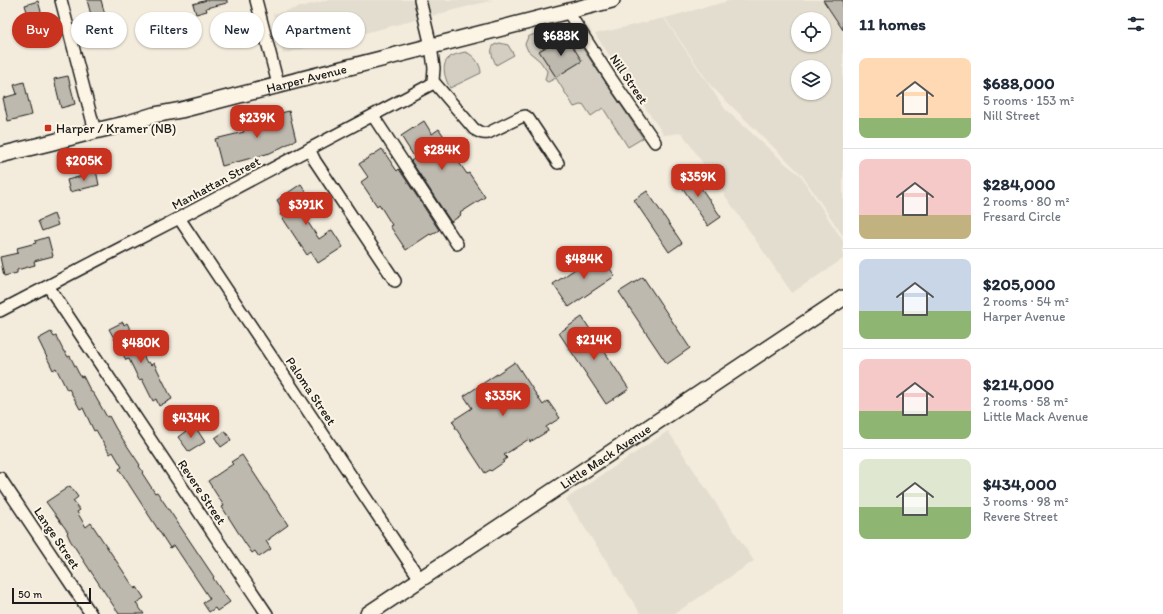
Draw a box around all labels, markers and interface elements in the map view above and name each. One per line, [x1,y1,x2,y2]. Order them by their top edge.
chip: Buy [12,12,63,48]
chip: Rent [71,12,127,48]
chip: Filters [135,12,202,48]
chip: New [210,12,264,48]
chip: Apartment [272,12,365,48]
map controls [791,12,831,100]
button: locate [791,12,831,52]
icon: filters [1125,13,1147,35]
text: 11 homes [859,14,926,34]
pin: $688K [533,23,589,57]
text: $688K [543,28,579,43]
street label: Nill Street [607,51,651,107]
button: layers [791,60,831,100]
street label: Harper Avenue [265,61,348,95]
text: $688,000 [983,73,1055,93]
icon: home [891,74,939,122]
text: 5 rooms · 153 m² [983,93,1074,108]
pin: $239K [229,105,285,139]
text: Nill Street [983,108,1040,123]
text: $239K [239,110,275,125]
place label: Harper / Kramer (NB) [56,121,176,136]
marker: Harper / Kramer (NB) [43,123,53,133]
pin: $284K [414,137,470,171]
text: $284K [424,142,460,157]
pin: $205K [56,148,112,182]
text: $205K [66,153,102,168]
street label: Manhattan Street [169,153,263,213]
pin: $359K [670,164,726,198]
text: $359K [680,169,716,184]
text: $284,000 [983,174,1056,194]
icon: home [891,175,939,223]
pin: $391K [278,192,334,226]
text: 2 rooms · 80 m² [983,194,1070,209]
text: $391K [289,197,323,212]
text: Fresard Circle [983,209,1061,224]
pin: $484K [556,246,612,280]
text: $484K [565,251,603,266]
text: $205,000 [983,274,1055,294]
icon: home [891,275,939,323]
text: 2 rooms · 54 m² [983,294,1069,309]
text: Harper Avenue [983,309,1065,324]
pin: $214K [566,327,622,361]
pin: $480K [113,330,169,364]
text: $214K [576,332,612,347]
text: $480K [122,335,160,350]
street label: Paloma Street [283,354,339,428]
text: $214,000 [983,374,1054,394]
icon: home [891,375,939,423]
pin: $335K [475,383,531,417]
text: $335K [485,388,521,403]
text: 2 rooms · 58 m² [983,394,1068,409]
pin: $434K [163,405,219,439]
text: Little Mack Avenue [983,409,1088,424]
text: $434K [172,410,210,425]
street label: Little Mack Avenue [557,421,653,492]
street label: Revere Street [175,457,229,527]
text: $434,000 [983,474,1057,494]
icon: home [891,475,939,523]
text: 3 rooms · 98 m² [983,494,1069,509]
street label: Lange Street [31,504,83,572]
text: Revere Street [983,509,1058,524]
scale bar [12,586,91,605]
text: 50 m [18,588,42,601]

